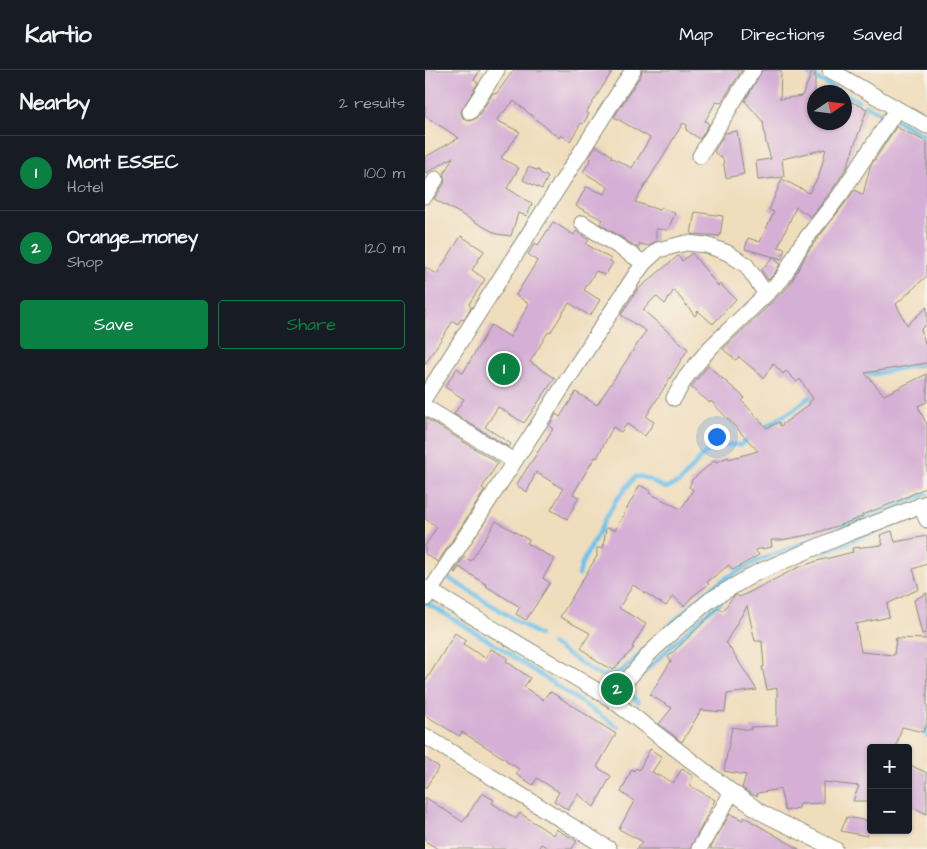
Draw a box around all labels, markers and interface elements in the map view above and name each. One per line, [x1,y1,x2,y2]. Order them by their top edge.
text: Kartio [25,18,92,52]
text: Map [679,22,713,47]
text: Directions [741,22,825,47]
text: Saved [853,22,902,47]
north arrow [807,85,852,130]
text: Nearby [20,88,90,117]
text: 2 results [339,92,405,114]
text: Mont ESSEC [67,149,179,176]
text: 1 [35,162,37,184]
text: 100 m [364,162,405,184]
text: Hotel [67,176,103,198]
text: Orange_money [67,224,198,251]
text: 2 [31,237,41,259]
text: 120 m [365,237,405,259]
text: Shop [67,251,103,273]
button: Save [20,300,208,349]
button: Share [218,300,405,349]
pin: 1 [488,350,520,388]
your location [704,424,730,450]
pin: 2 [601,670,633,708]
map controls [867,744,912,834]
button: + [867,744,912,789]
button: − [867,789,912,834]

